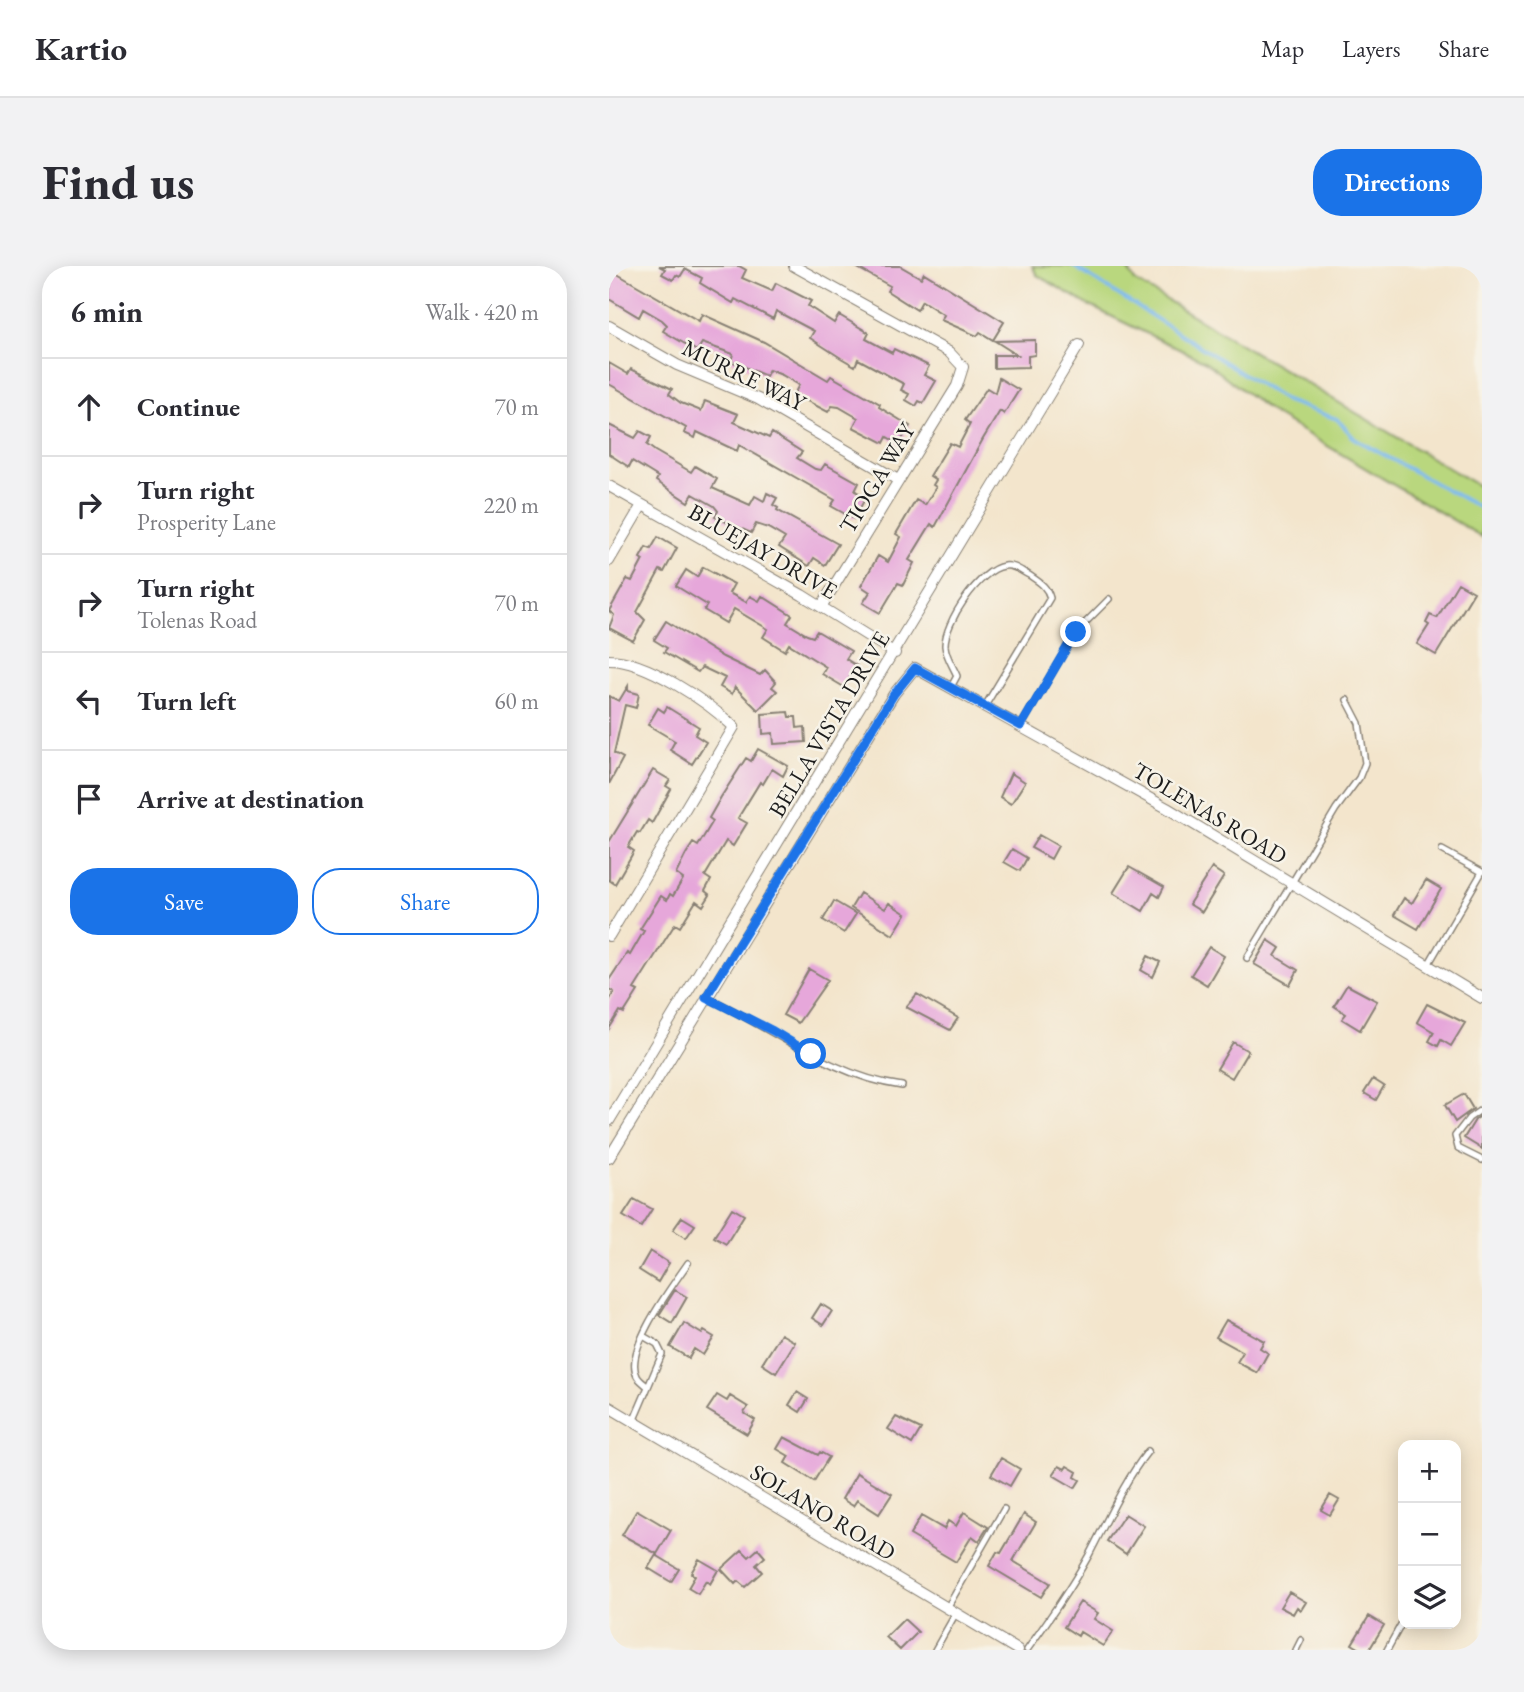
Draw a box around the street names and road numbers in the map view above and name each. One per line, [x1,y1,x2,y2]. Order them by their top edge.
street label: MURRE WAY [677,332,812,419]
street label: TIOGA WAY [832,416,923,539]
street label: BLUEJAY DRIVE [683,496,843,606]
street label: BELLA VISTA DRIVE [762,625,896,822]
street label: TOLENAS ROAD [1127,755,1293,871]
street label: SOLANO ROAD [745,1457,901,1567]

